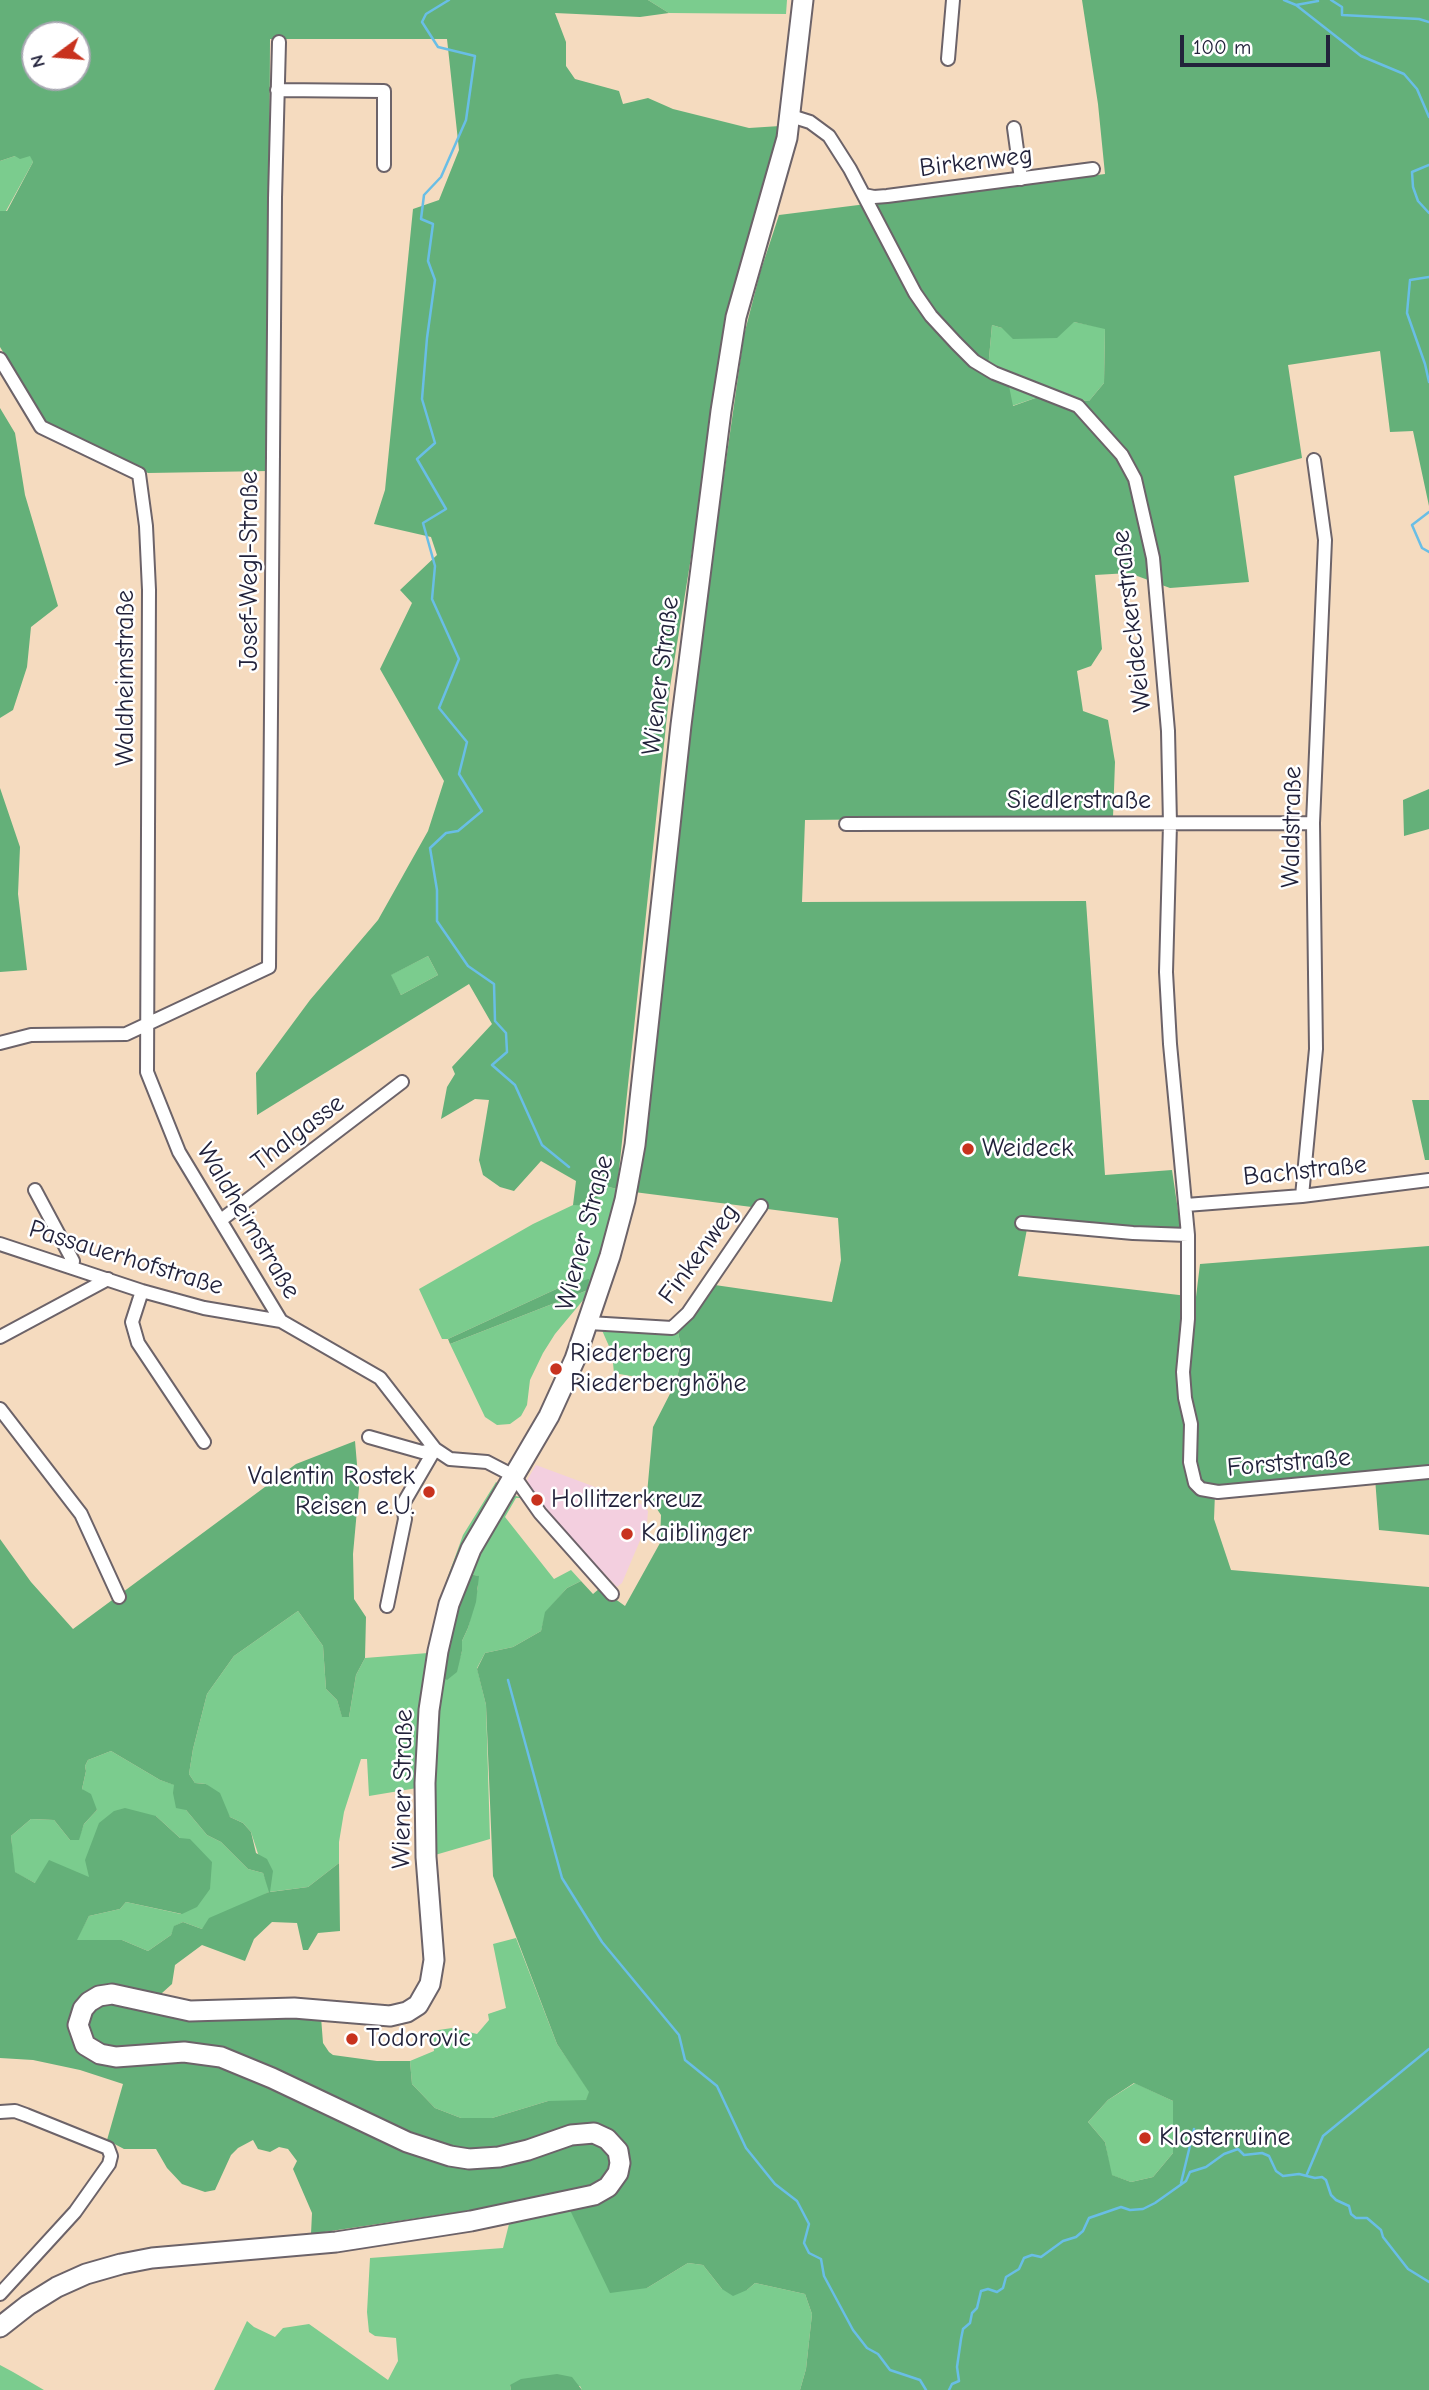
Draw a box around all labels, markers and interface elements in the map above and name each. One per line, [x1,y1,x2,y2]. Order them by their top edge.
north arrow [21,21,91,91]
scale bar [1184,21,1334,65]
text: 100 m [1193,35,1251,59]
text: N [25,52,50,70]
street label: Birkenweg [918,140,1034,184]
street label: Josef-Wegl-Straße [234,471,266,671]
street label: Weideckerstraße [1105,528,1159,714]
street label: Waldheimstraße [110,590,142,766]
street label: Wiener Straße [636,595,686,757]
street label: Waldstraße [1275,766,1309,888]
street label: Siedlerstraße [1007,785,1151,817]
street label: Thalgasse [245,1088,351,1178]
place label: Weideck [982,1133,1074,1165]
street label: Waldheimstraße [189,1137,307,1305]
marker: Weideck [960,1141,976,1157]
street label: Bachstraße [1242,1149,1368,1193]
street label: Wiener Straße [549,1152,621,1314]
street label: Finkenweg [652,1198,746,1310]
street label: Passauerhofstraße [25,1214,227,1302]
place label: Riederberg Riederberghöhe [570,1338,746,1400]
marker: Riederberg Riederberghöhe [548,1361,564,1377]
street label: Forststraße [1226,1442,1352,1484]
place label: Valentin Rostek Reisen e.U. [248,1461,415,1522]
marker: Valentin Rostek Reisen e.U. [421,1484,437,1500]
place label: Hollitzerkreuz [551,1484,702,1516]
marker: Hollitzerkreuz [529,1492,545,1508]
place label: Kaiblinger [641,1518,752,1550]
marker: Kaiblinger [619,1526,635,1542]
street label: Wiener Straße [386,1709,420,1869]
place label: Todorovic [366,2023,471,2055]
marker: Todorovic [344,2031,360,2047]
place label: Klosterruine [1159,2122,1291,2154]
marker: Klosterruine [1137,2130,1153,2146]

